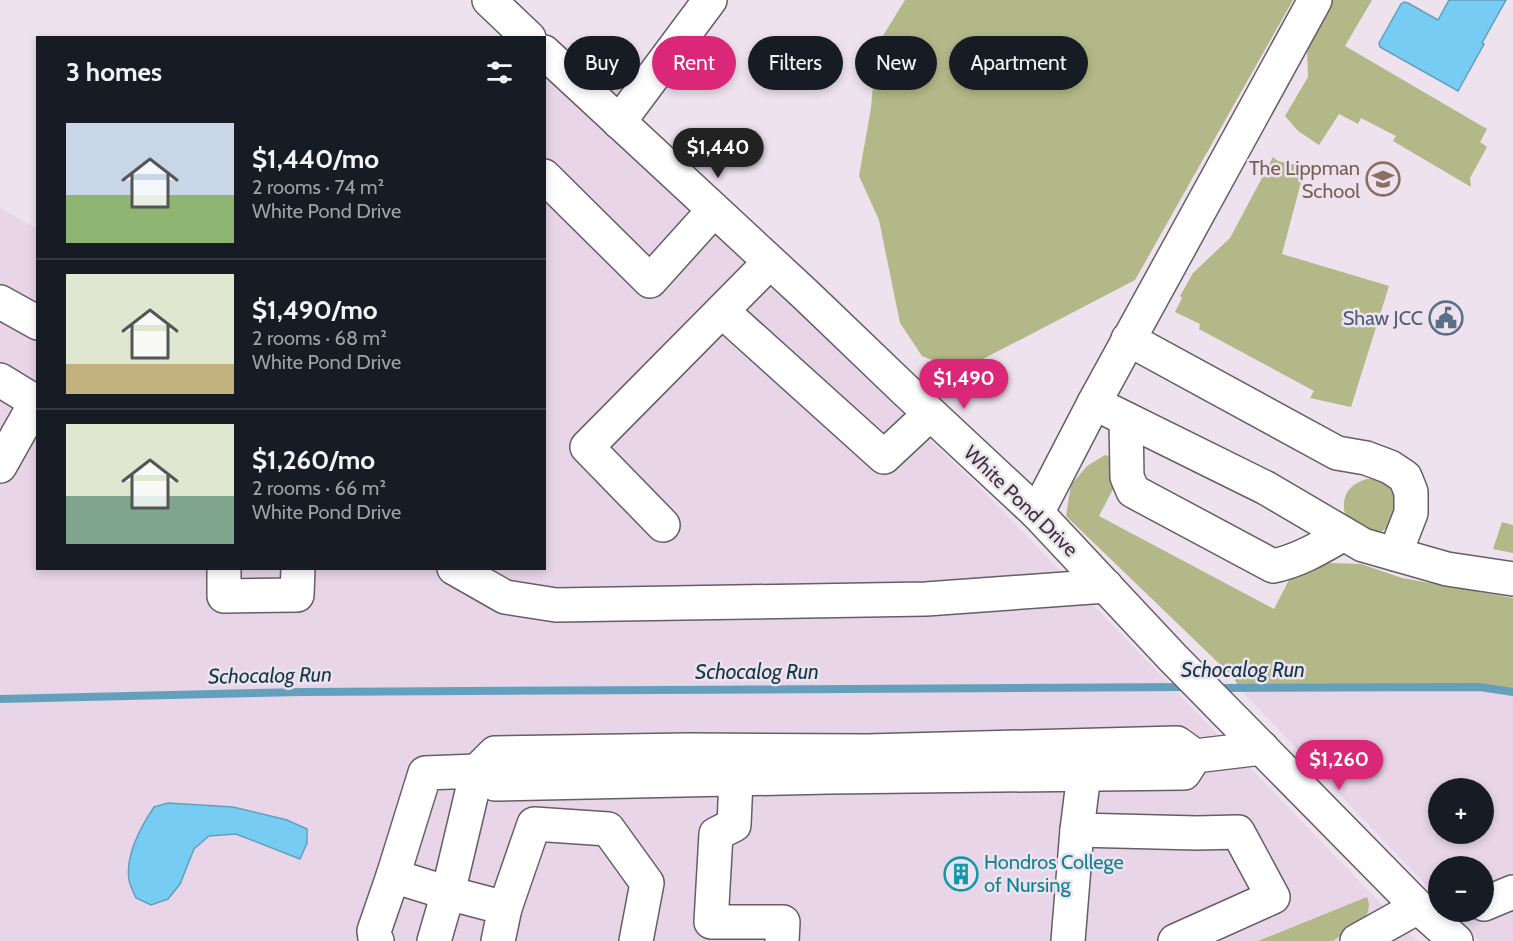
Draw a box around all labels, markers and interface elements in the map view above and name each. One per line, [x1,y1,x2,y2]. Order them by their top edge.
chip: Buy [564,36,640,90]
chip: Rent [652,36,736,90]
chip: Filters [748,36,843,90]
chip: New [855,36,937,90]
chip: Apartment [949,36,1088,90]
text: 3 homes [66,56,162,88]
icon: filters [483,56,516,89]
pin: $1,440 [669,128,767,179]
text: $1,440 [687,135,749,159]
text: $1,440/mo [252,143,379,175]
icon: home [114,147,186,219]
place label: The Lippman School [1249,156,1360,203]
school or university icon: The Lippman School [1365,161,1401,197]
text: 2 rooms · 74 m² [252,175,384,199]
text: White Pond Drive [252,199,401,223]
text: $1,490/mo [252,294,378,326]
icon: home [114,298,186,370]
public building icon: Shaw JCC [1428,300,1464,336]
place label: Shaw JCC [1343,306,1423,330]
text: 2 rooms · 68 m² [252,326,387,350]
text: White Pond Drive [252,350,401,374]
pin: $1,490 [915,359,1013,410]
text: $1,490 [933,366,995,390]
street label: White Pond Drive [959,441,1083,561]
text: $1,260/mo [252,444,375,476]
icon: home [114,448,186,520]
text: 2 rooms · 66 m² [252,476,386,500]
text: White Pond Drive [252,500,401,524]
water label: Schocalog Run [1181,657,1305,682]
water label: Schocalog Run [695,659,819,684]
water label: Schocalog Run [208,661,332,689]
pin: $1,260 [1290,740,1388,791]
text: $1,260 [1309,747,1369,771]
map controls [1428,778,1494,922]
button: + [1428,778,1494,844]
place label: Hondros College of Nursing [984,850,1124,897]
building icon: Hondros College of Nursing [943,856,979,892]
button: − [1428,856,1494,922]

